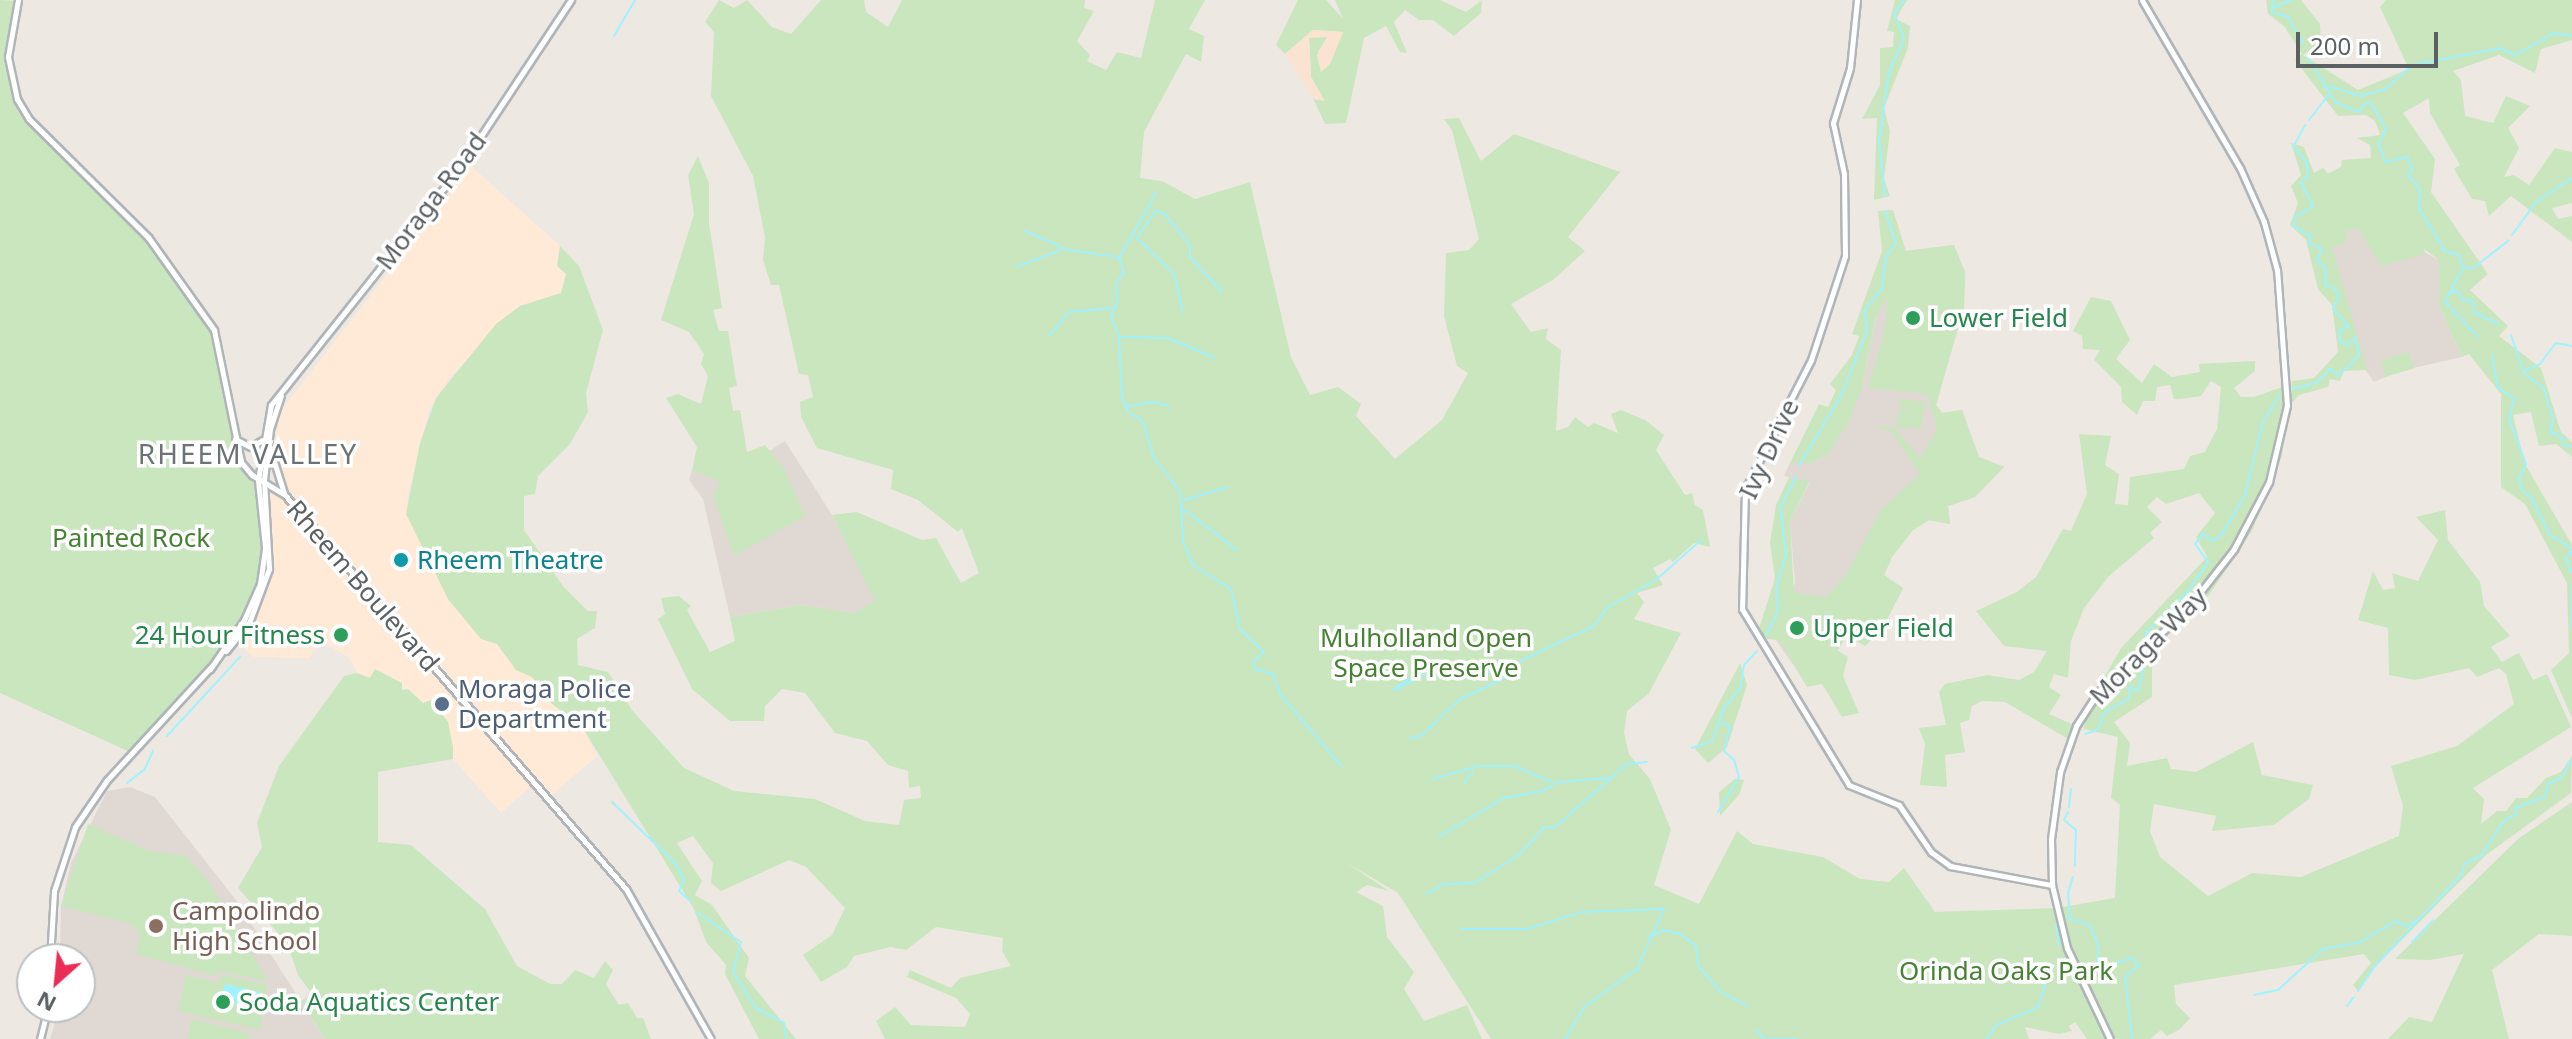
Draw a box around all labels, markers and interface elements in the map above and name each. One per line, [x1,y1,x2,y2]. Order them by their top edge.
scale bar [2300,16,2442,66]
text: 200 m [2310,29,2380,62]
street label: Moraga Road [369,126,493,276]
place label: Lower Field [1929,302,2068,334]
marker: Lower Field [1904,309,1922,327]
street label: Ivy Drive [1732,394,1806,504]
district label: RHEEM VALLEY [138,436,358,470]
street label: Rheem Boulevard [280,494,446,678]
park label: Painted Rock [52,522,210,554]
place label: Rheem Theatre [417,544,604,576]
marker: Rheem Theatre [392,551,410,569]
street label: Moraga Way [2083,581,2213,711]
place label: Upper Field [1813,612,1954,644]
place label: 24 Hour Fitness [135,619,325,651]
marker: Upper Field [1788,619,1806,637]
park label: Mulholland Open Space Preserve [1320,622,1532,684]
marker: 24 Hour Fitness [332,626,350,644]
place label: Moraga Police Department [458,673,631,734]
marker: Moraga Police Department [433,695,451,713]
place label: Campolindo High School [172,895,320,956]
marker: Campolindo High School [147,917,165,935]
north arrow [16,943,96,1023]
park label: Orinda Oaks Park [1899,955,2113,987]
text: N [31,985,61,1020]
place label: Soda Aquatics Center [239,986,499,1018]
marker: Soda Aquatics Center [214,993,232,1011]

